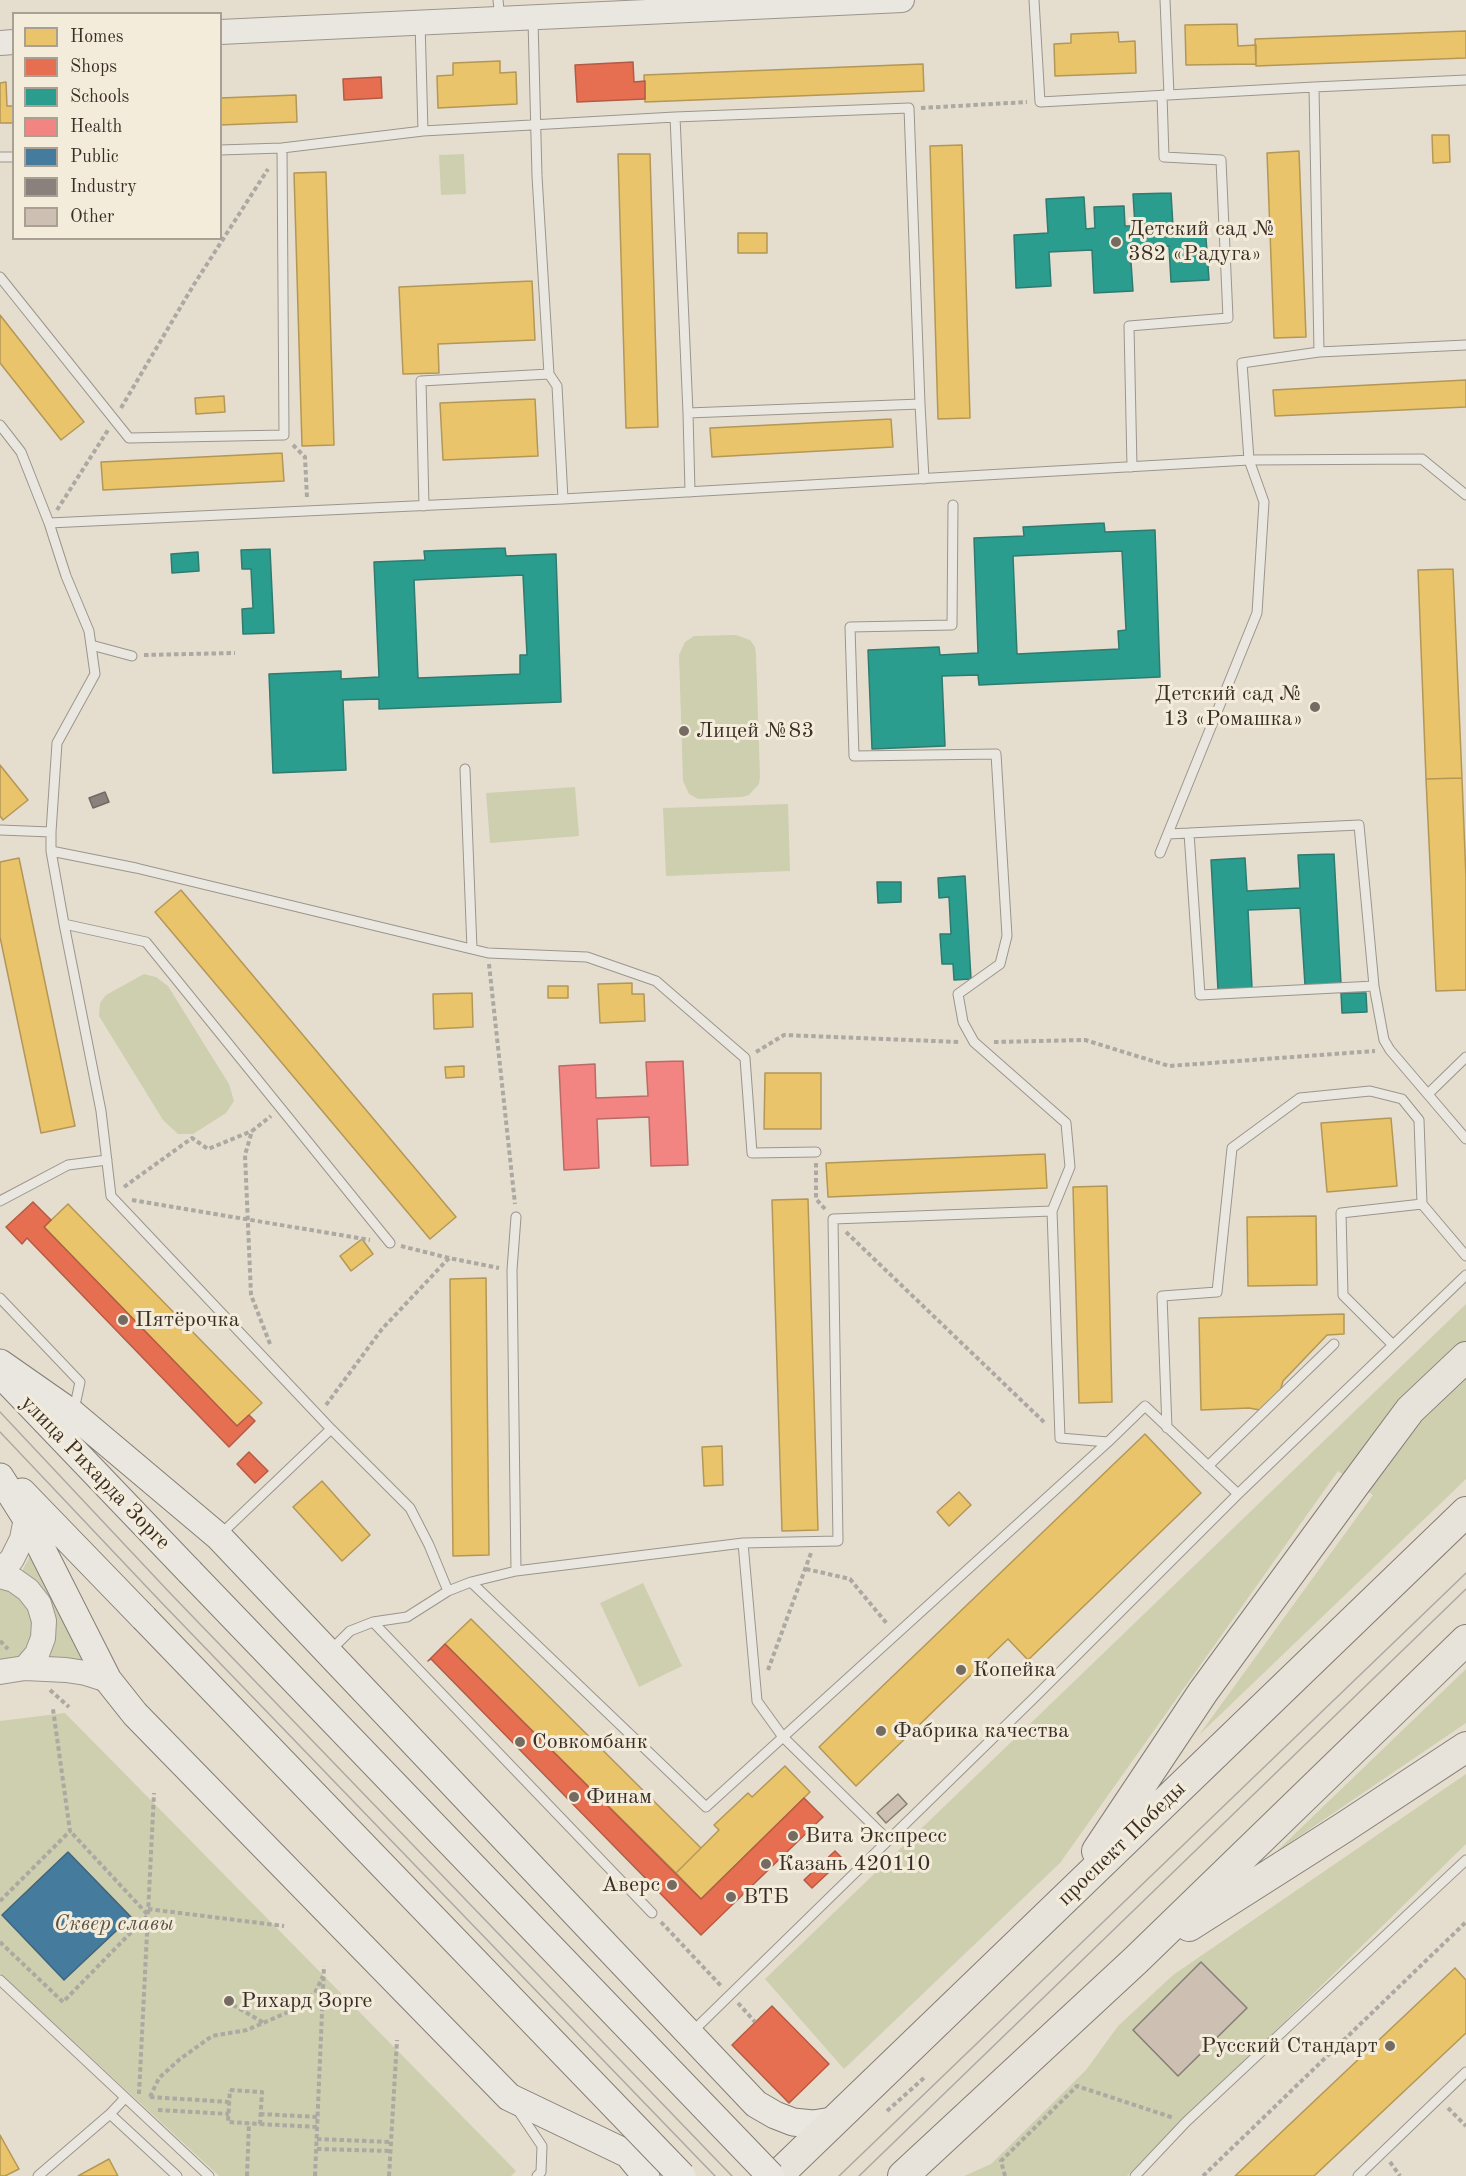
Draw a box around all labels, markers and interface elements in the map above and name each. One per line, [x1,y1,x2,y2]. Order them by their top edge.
legend [12,12,222,240]
text: Homes [70,28,124,46]
text: Shops [70,58,117,76]
text: Schools [70,88,129,106]
text: Health [70,118,122,136]
text: Public [70,148,119,166]
text: Industry [70,178,137,196]
text: Other [70,208,114,226]
place label: Детский сад № 382 «Радуга» [1128,216,1276,268]
marker: Детский сад № 382 «Радуга» [1109,235,1123,249]
place label: Детский сад № 13 «Ромашка» [1155,681,1303,732]
marker: Детский сад № 13 «Ромашка» [1308,700,1322,714]
place label: Лицей №83 [696,718,814,744]
marker: Лицей №83 [677,724,691,738]
place label: Пятёрочка [135,1307,239,1333]
marker: Пятёрочка [116,1313,130,1327]
street label: улица Рихарда Зорге [14,1390,176,1556]
place label: Копейка [973,1657,1056,1683]
marker: Копейка [954,1663,968,1677]
place label: Фабрика качества [893,1718,1069,1744]
marker: Фабрика качества [874,1724,888,1738]
place label: Совкомбанк [532,1729,648,1755]
marker: Совкомбанк [513,1735,527,1749]
street label: проспект Победы [1052,1776,1192,1912]
place label: Финам [586,1784,652,1810]
marker: Финам [567,1790,581,1804]
place label: Вита Экспресс [805,1823,947,1849]
marker: Вита Экспресс [786,1829,800,1843]
place label: Казань 420110 [778,1851,930,1877]
marker: Казань 420110 [759,1857,773,1871]
place label: Аверс [602,1872,660,1898]
marker: Аверс [665,1878,679,1892]
place label: ВТБ [743,1884,789,1910]
marker: ВТБ [724,1890,738,1904]
park label: Сквер славы [54,1911,174,1937]
place label: Рихард Зорге [241,1988,372,2014]
marker: Рихард Зорге [222,1994,236,2008]
place label: Русский Стандарт [1201,2033,1378,2059]
marker: Русский Стандарт [1383,2039,1397,2053]

